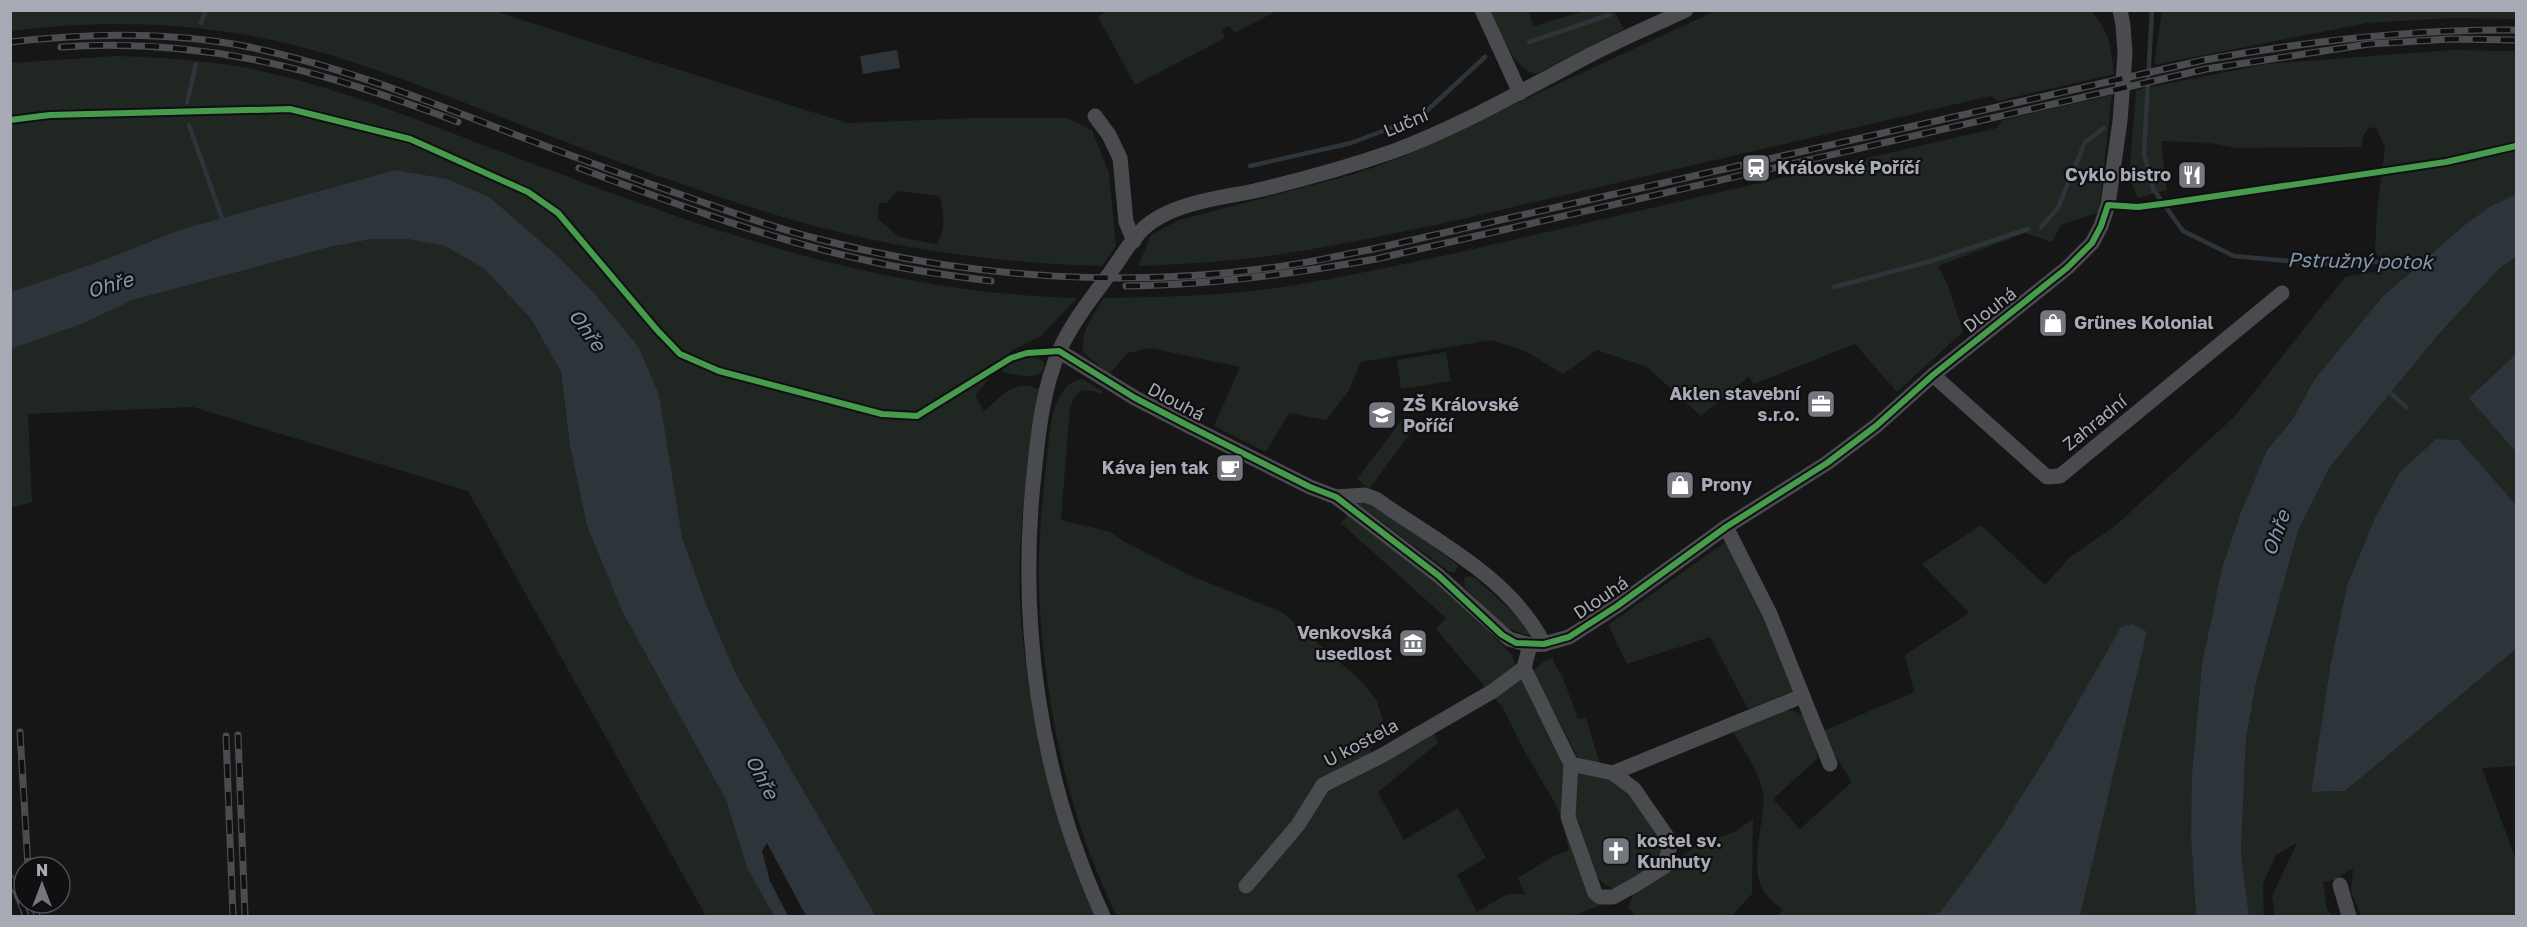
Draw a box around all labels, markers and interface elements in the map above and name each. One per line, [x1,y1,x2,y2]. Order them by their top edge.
street label: Luční [1380,102,1432,141]
station icon: Královské Poříčí [1740,152,1772,184]
place label: Královské Poříčí [1777,156,1922,178]
restaurant icon: Cyklo bistro [2176,159,2208,191]
place label: Cyklo bistro [2065,163,2171,185]
water label: Pstružný potok [2287,247,2436,274]
water label: Ohře [84,266,137,302]
street label: Dlouhá [1959,282,2020,337]
water label: Ohře [564,304,612,356]
shop icon: Grünes Kolonial [2037,307,2069,339]
place label: Grünes Kolonial [2074,311,2214,333]
street label: Dlouhá [1144,377,1209,425]
place label: Aklen stavební s.r.o. [1670,382,1802,425]
office icon: Aklen stavební s.r.o. [1805,388,1837,420]
street label: Zahradní [2058,389,2132,455]
place label: ZŠ Královské Poříčí [1403,393,1519,436]
school or university icon: ZŠ Královské Poříčí [1366,399,1398,431]
cafe icon: Káva jen tak [1214,452,1246,484]
place label: Káva jen tak [1102,456,1210,478]
shop icon: Prony [1664,469,1696,501]
place label: Prony [1701,473,1752,495]
water label: Ohře [2256,505,2295,559]
street label: Dlouhá [1569,571,1632,623]
place label: Venkovská usedlost [1297,621,1392,664]
museum icon: Venkovská usedlost [1397,627,1429,659]
street label: U kostela [1319,713,1402,771]
water label: Ohře [741,750,785,804]
place label: kostel sv. Kunhuty [1637,829,1722,872]
church icon: kostel sv. Kunhuty [1600,835,1632,867]
north arrow [12,855,72,915]
text: N [36,860,48,880]

